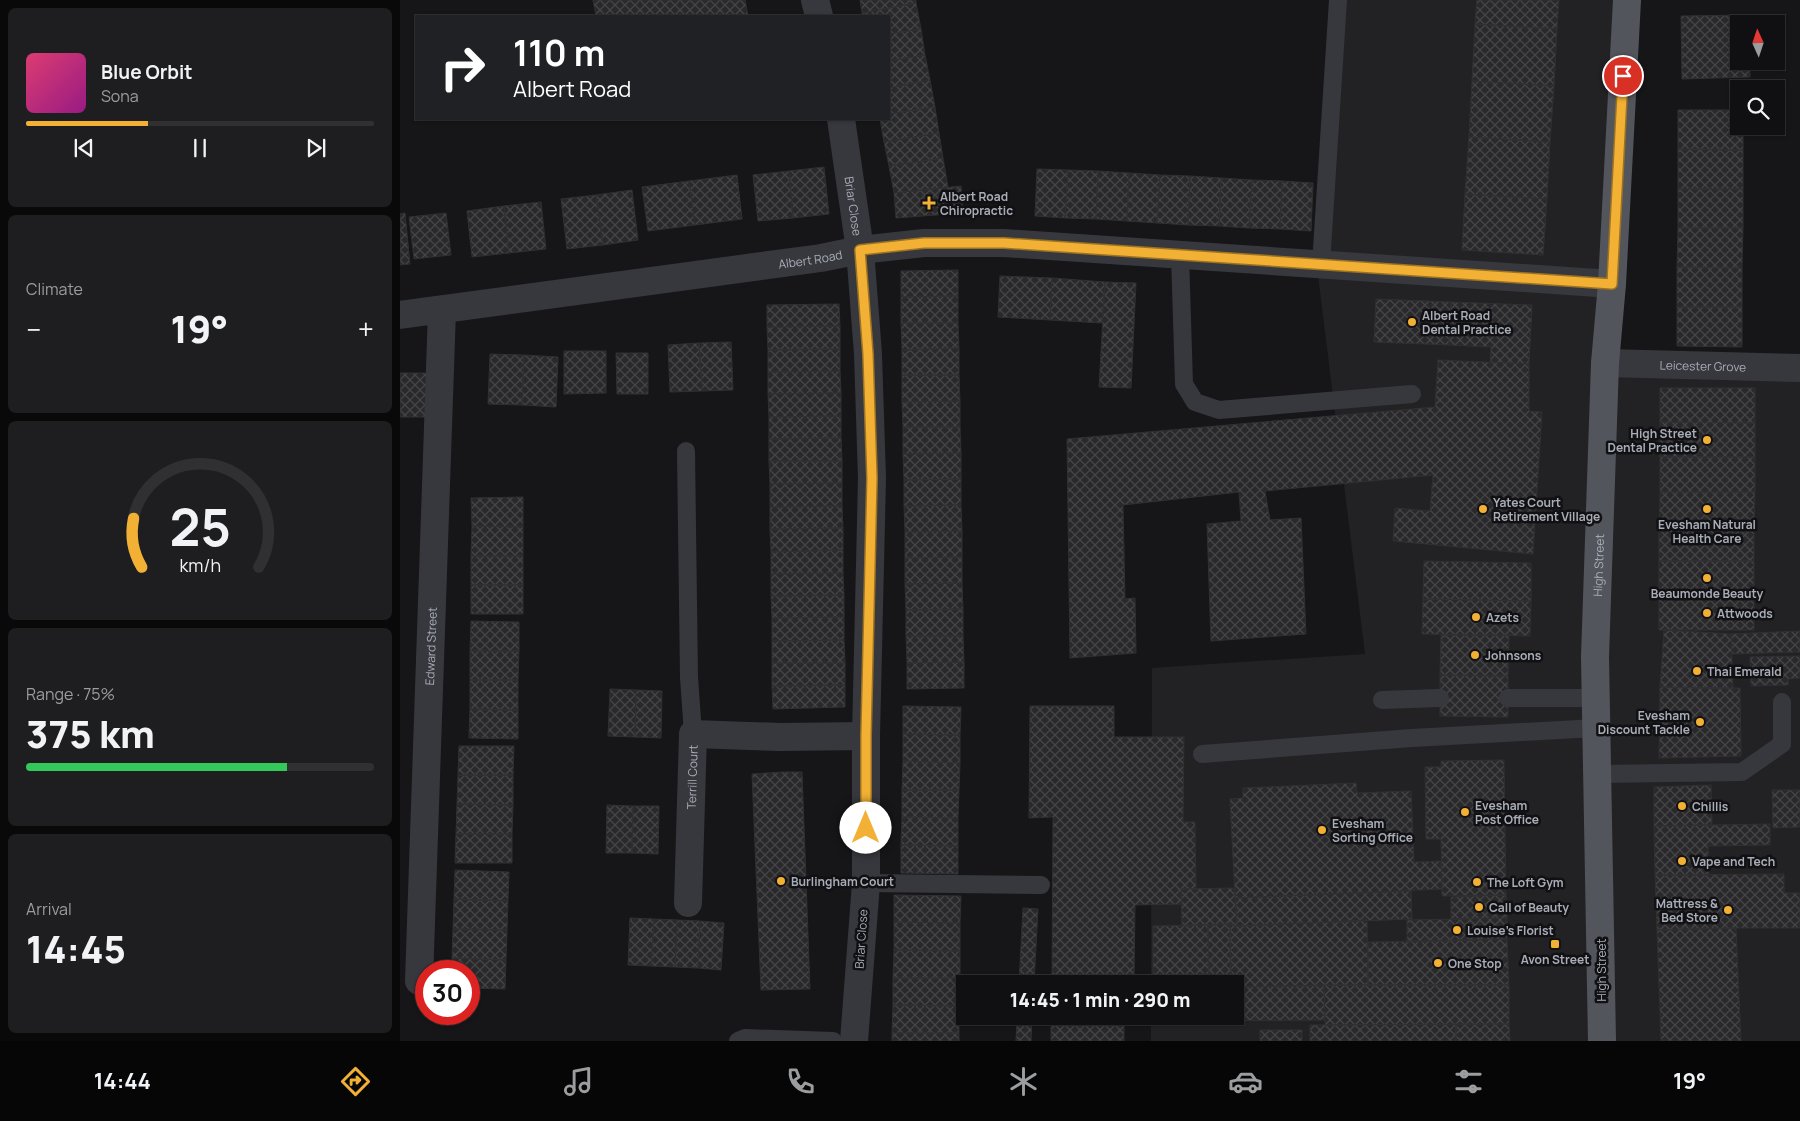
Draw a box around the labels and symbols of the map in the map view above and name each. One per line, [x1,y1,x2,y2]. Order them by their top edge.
north arrow [1730,15,1785,70]
pin [1602,55,1644,97]
street label: Briar Close [841,175,866,237]
place label: Albert Road Chiropractic [940,188,1013,219]
marker: Albert Road Chiropractic [922,196,936,210]
street label: Albert Road [777,245,844,272]
place label: Albert Road Dental Practice [1422,307,1511,338]
marker: Albert Road Dental Practice [1406,316,1418,328]
street label: Leicester Grove [1660,356,1746,375]
place label: High Street Dental Practice [1608,425,1697,456]
marker: High Street Dental Practice [1701,434,1713,446]
place label: Yates Court Retirement Village [1493,494,1600,525]
marker: Yates Court Retirement Village [1477,503,1489,515]
marker: Evesham Natural Health Care [1701,503,1713,515]
place label: Evesham Natural Health Care [1658,516,1756,547]
street label: High Street [1589,533,1608,597]
marker: Beaumonde Beauty [1701,572,1713,584]
place label: Beaumonde Beauty [1651,585,1764,602]
place label: Attwoods [1717,605,1773,622]
street label: Edward Street [421,606,440,686]
marker: Attwoods [1701,607,1713,619]
place label: Azets [1486,609,1519,626]
marker: Azets [1470,611,1482,623]
place label: Johnsons [1485,647,1542,664]
marker: Johnsons [1469,649,1481,661]
place label: Thai Emerald [1707,663,1782,680]
marker: Thai Emerald [1691,665,1703,677]
place label: Evesham Discount Tackle [1598,707,1690,738]
marker: Evesham Discount Tackle [1694,716,1706,728]
street label: Terrill Court [682,744,701,810]
place label: Evesham Post Office [1475,797,1539,828]
place label: Chillis [1692,798,1729,815]
marker: Chillis [1676,800,1688,812]
position arrow [839,801,891,853]
marker: Evesham Post Office [1459,806,1471,818]
place label: Evesham Sorting Office [1332,815,1413,846]
marker: Evesham Sorting Office [1316,824,1328,836]
place label: Vape and Tech [1692,853,1775,870]
marker: Vape and Tech [1676,855,1688,867]
place label: Burlingham Court [791,873,894,890]
place label: The Loft Gym [1487,874,1564,891]
marker: Burlingham Court [775,875,787,887]
marker: The Loft Gym [1471,876,1483,888]
place label: Mattress & Bed Store [1656,895,1718,926]
place label: Call of Beauty [1489,899,1569,916]
marker: Call of Beauty [1473,901,1485,913]
marker: Mattress & Bed Store [1722,904,1734,916]
street label: Briar Close [850,909,872,969]
place label: Louise’s Florist [1467,922,1554,939]
marker: Louise’s Florist [1451,924,1463,936]
marker: Avon Street [1549,938,1561,950]
street label: High Street [1593,938,1610,1001]
place label: Avon Street [1521,951,1589,968]
place label: One Stop [1448,955,1502,972]
marker: One Stop [1432,957,1444,969]
speed limit sign: 30 [415,960,480,1025]

